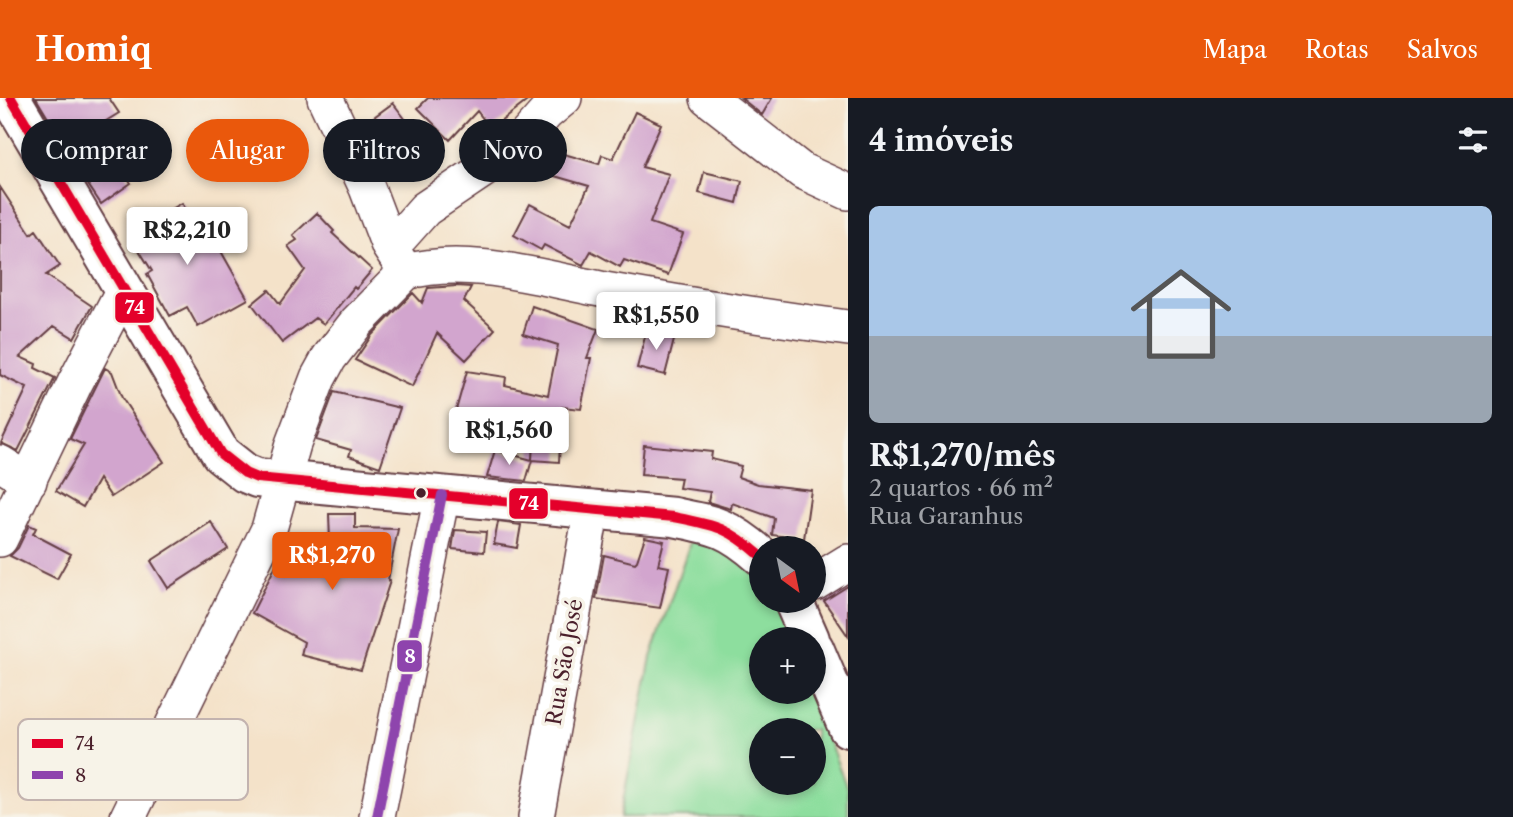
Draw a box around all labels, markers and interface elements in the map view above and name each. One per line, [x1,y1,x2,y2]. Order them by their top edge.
text: Homiq [35,29,152,70]
text: Mapa [1203,35,1267,64]
text: Rotas [1305,35,1369,64]
text: Salvos [1407,35,1478,64]
chip: Comprar [21,119,172,182]
chip: Alugar [186,119,309,182]
chip: Filtros [323,119,445,182]
chip: Novo [459,119,567,182]
icon: filters [1454,121,1492,159]
text: 4 imóveis [869,122,1014,159]
pin: R$2,210 [122,208,252,267]
text: R$2,210 [143,216,231,244]
icon: home [1118,251,1244,377]
line badge: 74 [114,291,155,324]
pin: R$1,550 [591,292,721,352]
text: 74 [125,296,145,319]
text: R$1,550 [612,301,700,329]
pin: R$1,560 [444,408,574,467]
text: R$1,560 [465,416,553,444]
text: R$1,270/mês [869,437,1056,474]
text: 2 quartos · 66 m² [869,474,1053,502]
unlabelled marker [414,486,428,500]
line badge: 74 [508,487,549,520]
text: 74 [519,492,539,515]
text: Rua Garanhus [869,502,1023,530]
pin: R$1,270 [267,532,397,592]
north arrow [749,536,826,612]
map controls [749,536,826,795]
text: R$1,270 [288,541,376,569]
street label: Rua São José [541,597,587,727]
button: + [749,627,826,704]
line badge: 8 [396,639,423,673]
text: 8 [404,645,416,668]
button: − [749,718,826,795]
legend [18,719,248,800]
text: 74 [75,732,95,755]
text: 8 [75,764,86,787]

